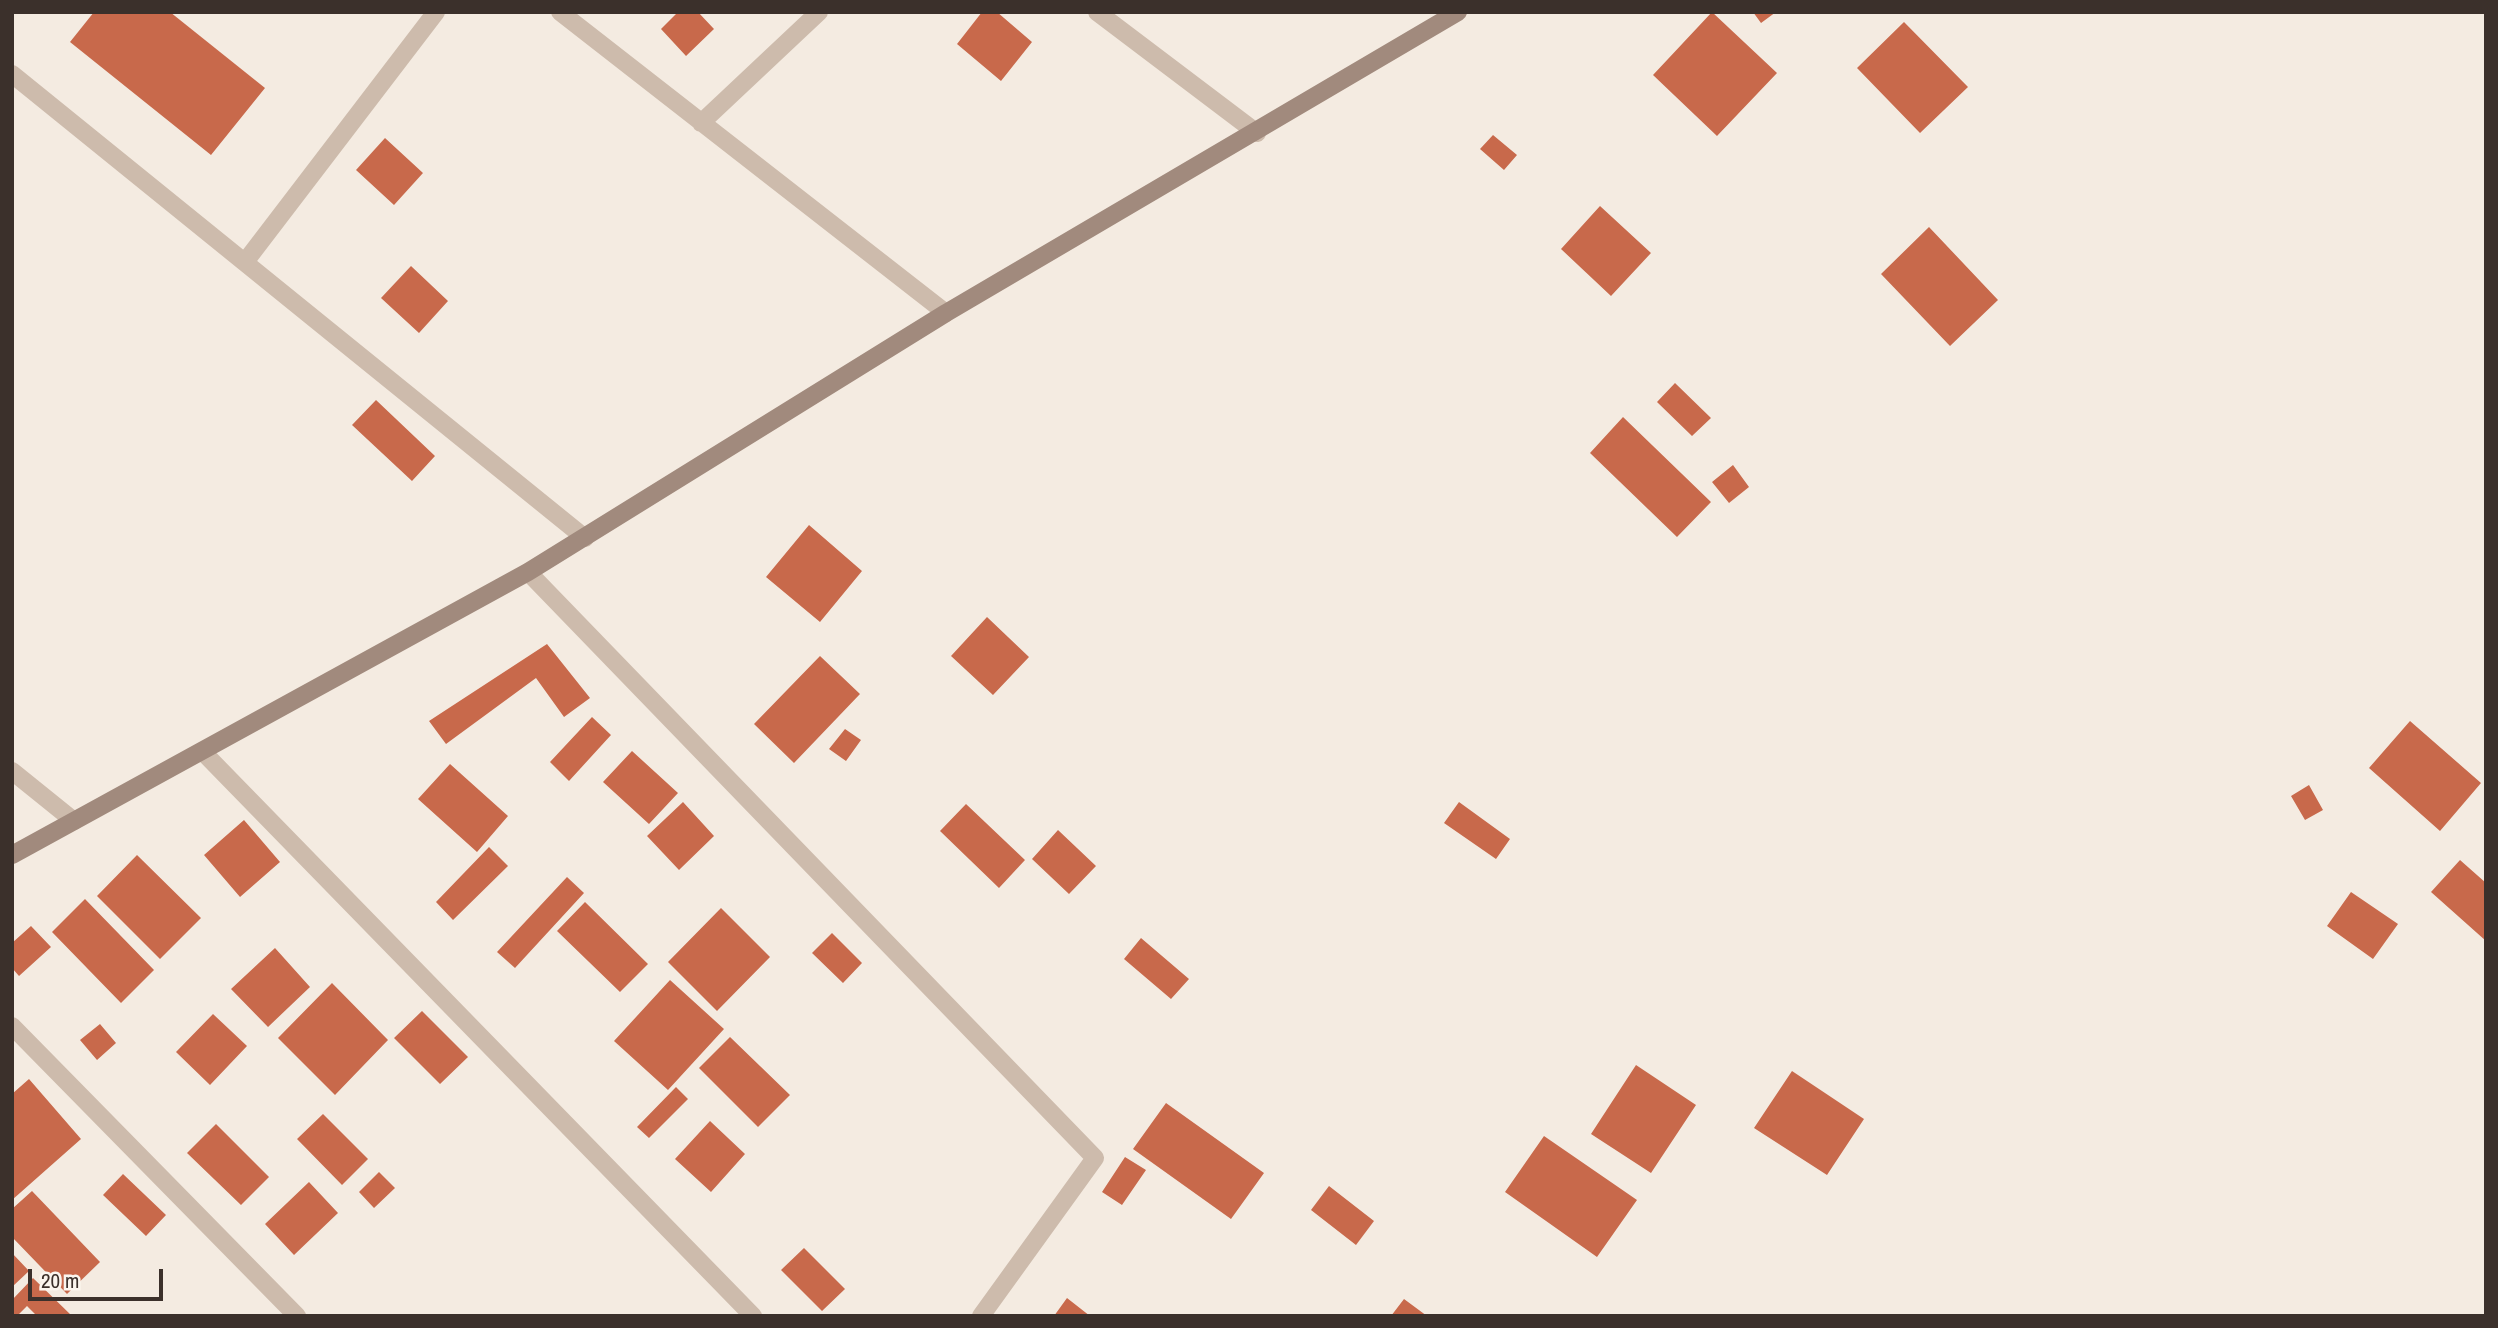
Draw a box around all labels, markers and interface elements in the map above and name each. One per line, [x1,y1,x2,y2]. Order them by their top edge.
scale bar [32,1254,166,1298]
text: 20 m [41,1266,79,1295]

